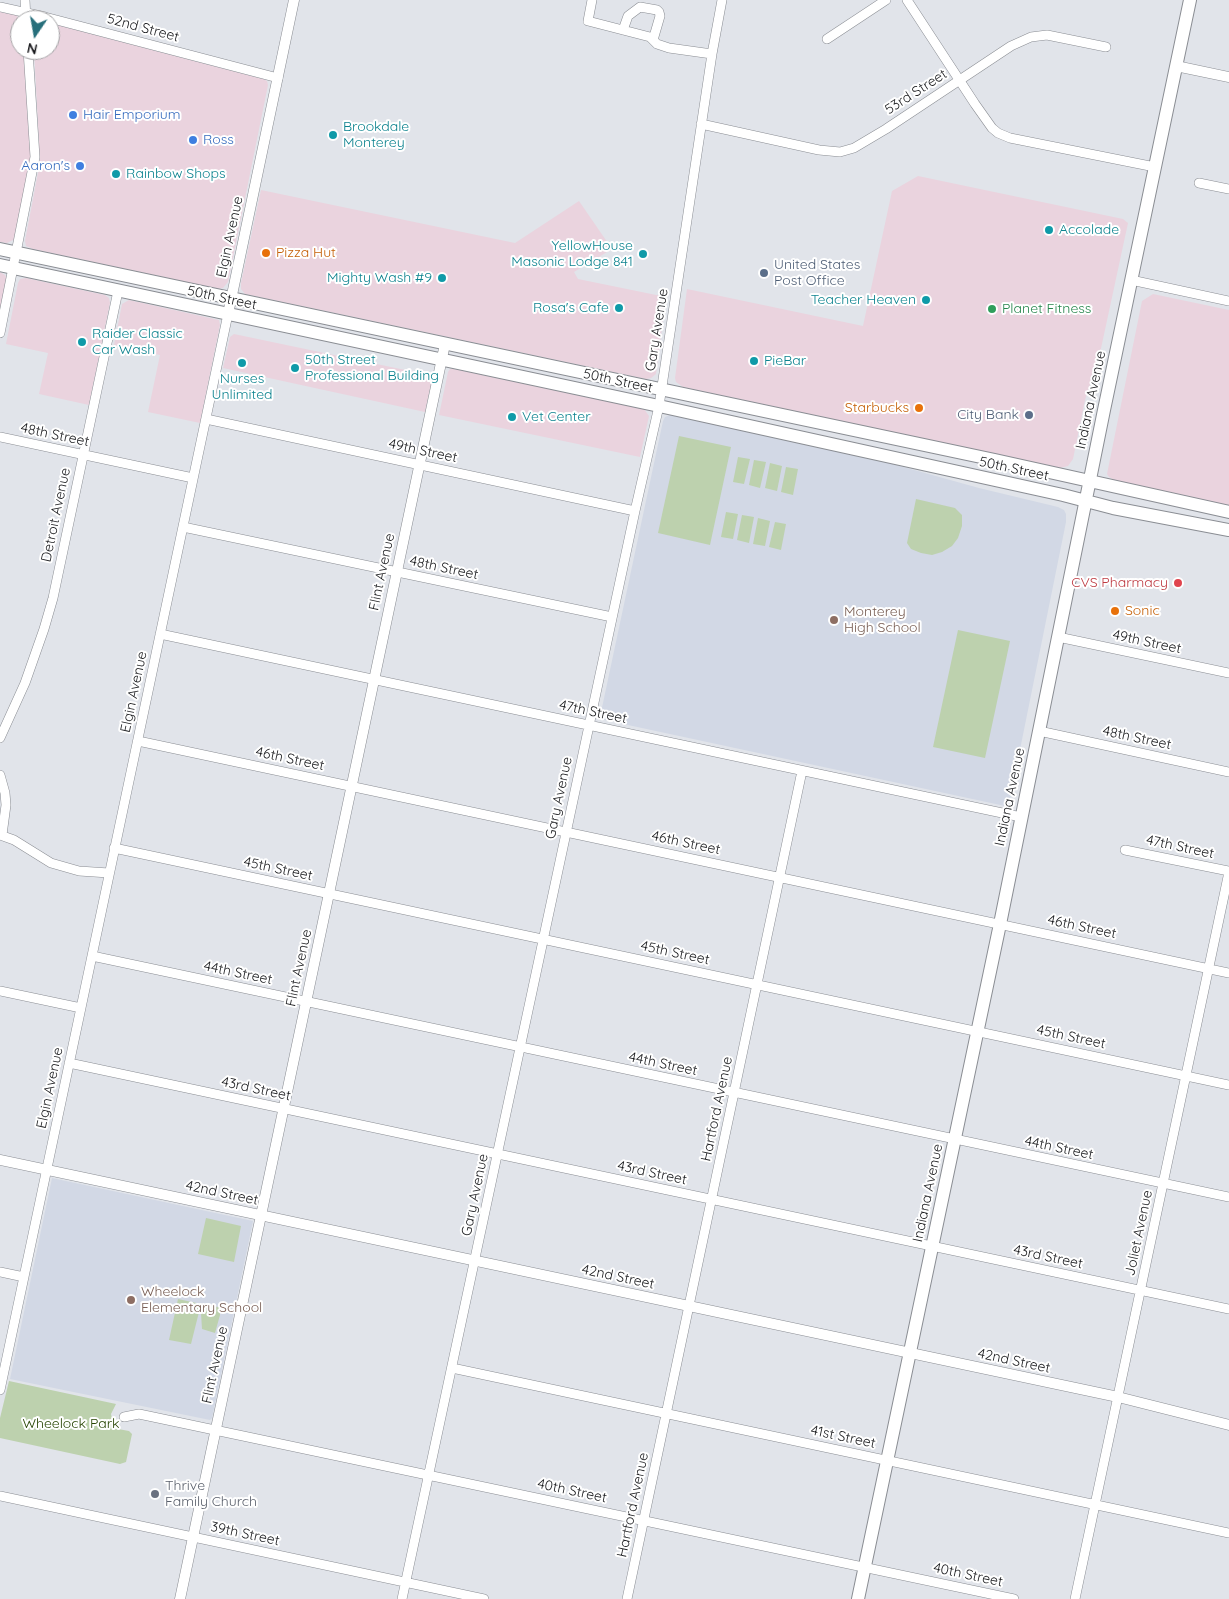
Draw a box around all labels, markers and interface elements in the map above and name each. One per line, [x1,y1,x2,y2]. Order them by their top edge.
north arrow [10,10,60,60]
street label: 52nd Street [105,10,181,46]
text: N [25,39,39,59]
street label: 53rd Street [882,66,950,118]
place label: Hair Emporium [83,107,181,123]
marker: Hair Emporium [67,109,79,121]
place label: Brookdale Monterey [343,119,409,152]
marker: Brookdale Monterey [327,129,339,141]
place label: Ross [203,132,234,148]
marker: Ross [187,134,199,146]
place label: Aaron's [21,158,70,174]
marker: Aaron's [74,160,86,172]
place label: Rainbow Shops [126,166,226,182]
marker: Rainbow Shops [110,168,122,180]
street label: Elgin Avenue [213,195,247,279]
place label: Accolade [1059,222,1119,238]
marker: Accolade [1043,224,1055,236]
place label: YellowHouse Masonic Lodge 841 [511,238,633,270]
place label: Pizza Hut [276,245,336,261]
marker: Pizza Hut [260,247,272,259]
marker: YellowHouse Masonic Lodge 841 [637,248,649,260]
place label: United States Post Office [774,257,860,290]
marker: United States Post Office [758,267,770,279]
place label: Mighty Wash #9 [327,270,432,286]
marker: Mighty Wash #9 [436,272,448,284]
street label: 50th Street [186,282,258,314]
street label: Gary Avenue [642,287,672,373]
place label: Teacher Heaven [811,292,916,308]
marker: Teacher Heaven [920,294,932,306]
place label: Rosa's Cafe [533,300,609,316]
place label: Planet Fitness [1002,301,1091,317]
marker: Rosa's Cafe [613,302,625,314]
marker: Planet Fitness [986,303,998,315]
place label: Raider Classic Car Wash [92,326,183,358]
marker: Raider Classic Car Wash [76,336,88,348]
street label: Indiana Avenue [1072,349,1110,451]
place label: 50th Street Professional Building [305,352,439,384]
place label: PieBar [764,353,806,369]
marker: PieBar [748,355,760,367]
marker: Nurses Unlimited [236,357,248,369]
marker: 50th Street Professional Building [289,362,301,374]
street label: 50th Street [582,365,654,397]
place label: Nurses Unlimited [211,371,273,404]
place label: Starbucks [845,400,909,416]
marker: Starbucks [913,402,925,414]
place label: City Bank [957,407,1019,423]
place label: Vet Center [522,409,591,425]
marker: City Bank [1023,409,1035,421]
marker: Vet Center [506,411,518,423]
street label: 48th Street [19,420,91,450]
street label: 49th Street [387,436,459,466]
street label: 50th Street [978,453,1050,485]
street label: Detroit Avenue [38,466,74,564]
street label: Flint Avenue [366,532,398,612]
street label: 48th Street [408,553,480,583]
place label: CVS Pharmacy [1071,575,1168,591]
marker: CVS Pharmacy [1172,577,1184,589]
place label: Sonic [1125,603,1160,619]
place label: Monterey High School [844,604,921,636]
marker: Sonic [1109,605,1121,617]
marker: Monterey High School [828,614,840,626]
street label: 49th Street [1111,627,1183,657]
street label: Elgin Avenue [117,650,151,734]
street label: 47th Street [558,697,628,727]
street label: 48th Street [1101,723,1173,753]
street label: 46th Street [254,744,326,774]
street label: Indiana Avenue [991,746,1029,848]
street label: Gary Avenue [542,755,576,841]
street label: 46th Street [650,828,722,858]
street label: 47th Street [1145,832,1215,862]
street label: 45th Street [242,854,314,884]
street label: 46th Street [1046,912,1118,942]
street label: Flint Avenue [283,928,315,1008]
street label: 45th Street [639,938,711,968]
street label: 44th Street [202,958,274,988]
street label: 45th Street [1035,1022,1107,1052]
street label: Elgin Avenue [33,1046,67,1130]
street label: 44th Street [627,1049,699,1079]
street label: Hartford Avenue [698,1055,736,1163]
street label: 43rd Street [220,1073,292,1105]
street label: 44th Street [1023,1133,1095,1163]
street label: Indiana Avenue [909,1142,947,1244]
street label: Gary Avenue [458,1152,492,1238]
street label: 43rd Street [616,1157,688,1189]
street label: 42nd Street [184,1177,260,1209]
street label: Joliet Avenue [1122,1189,1156,1277]
street label: 43rd Street [1012,1241,1084,1273]
street label: 42nd Street [580,1261,656,1293]
place label: Wheelock Elementary School [141,1284,262,1316]
marker: Wheelock Elementary School [125,1294,137,1306]
street label: Flint Avenue [199,1325,231,1405]
street label: 42nd Street [976,1345,1052,1377]
park label: Wheelock Park [22,1416,120,1432]
street label: 41st Street [809,1422,877,1452]
street label: Hartford Avenue [614,1451,652,1559]
street label: 40th Street [536,1475,608,1507]
place label: Thrive Family Church [165,1478,257,1510]
marker: Thrive Family Church [149,1488,161,1500]
street label: 39th Street [209,1519,281,1549]
street label: 40th Street [932,1559,1004,1591]

